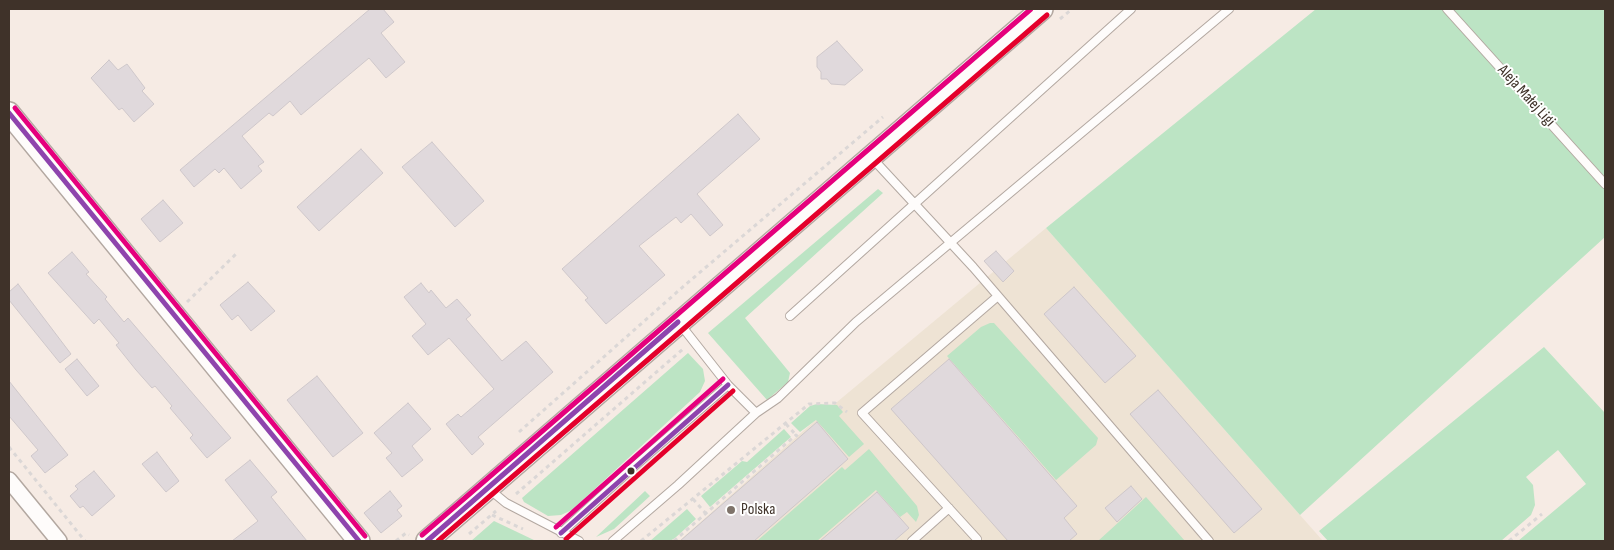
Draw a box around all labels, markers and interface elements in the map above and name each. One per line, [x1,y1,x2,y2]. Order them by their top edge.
street label: Aleja Małej Ligi [1493,61,1559,131]
unlabelled marker [626,466,636,476]
place label: Polska [741,500,775,520]
marker: Polska [725,504,737,516]

